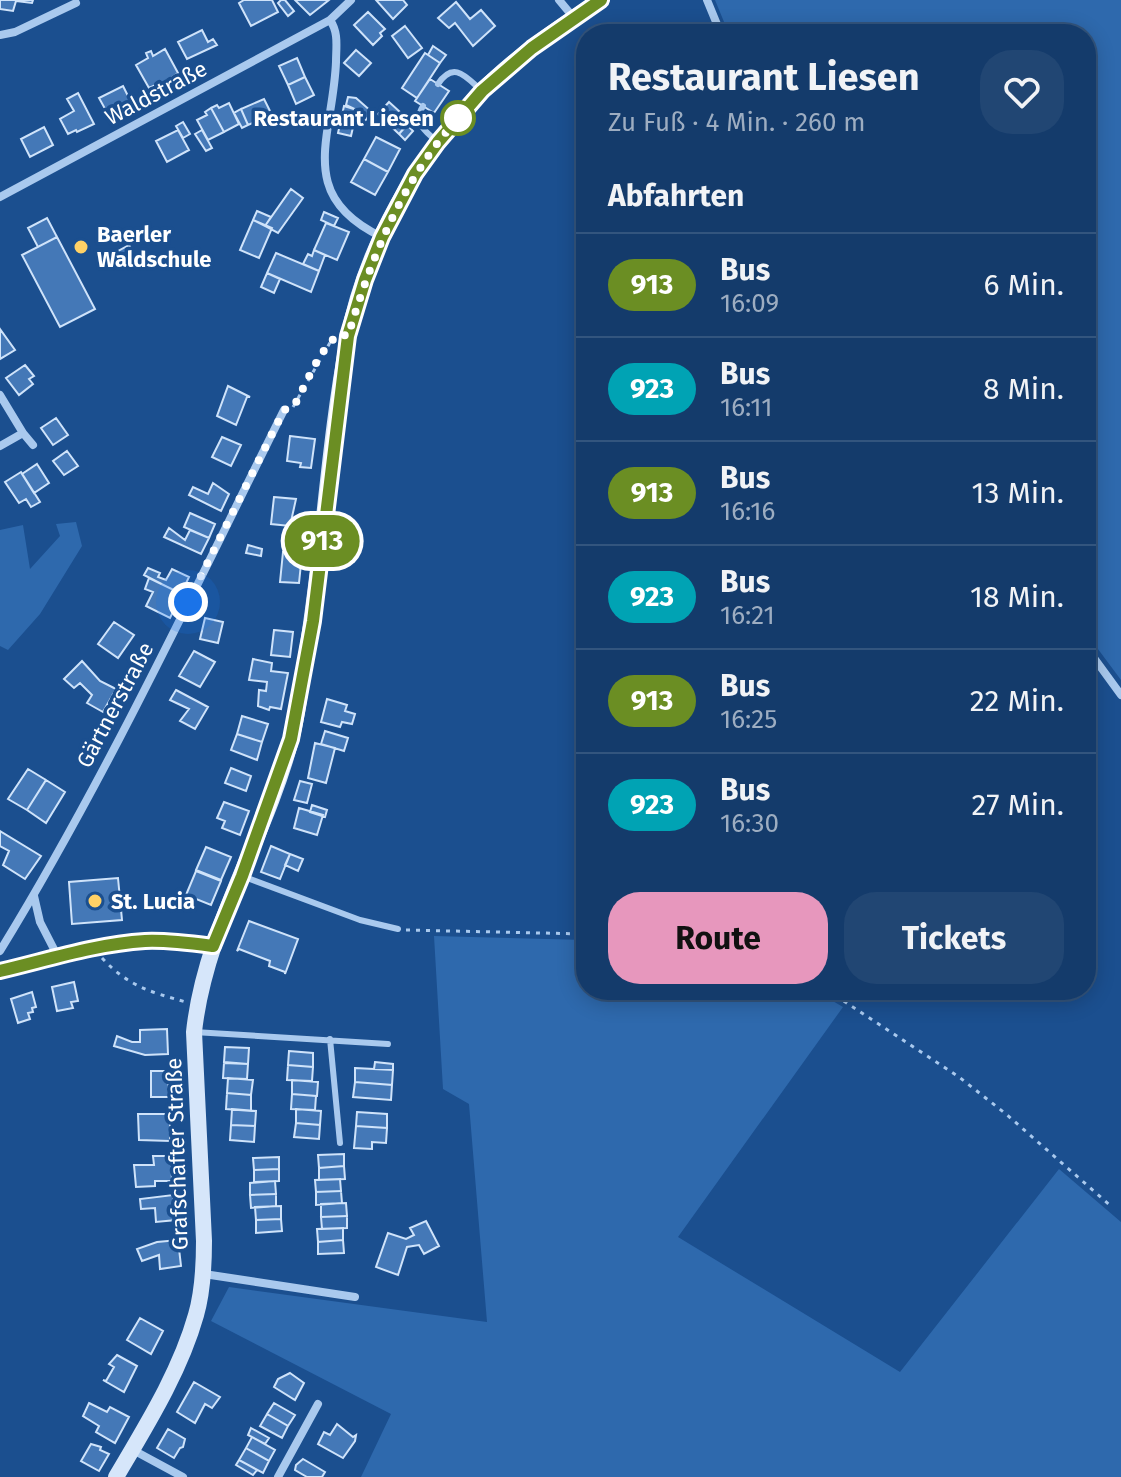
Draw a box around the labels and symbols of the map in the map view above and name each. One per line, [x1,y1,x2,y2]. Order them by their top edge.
street label: Waldstraße [100,55,212,131]
marker: Restaurant Liesen [441,101,475,135]
place label: Restaurant Liesen [254,105,434,132]
place label: Baerler Waldschule [97,221,211,273]
marker: Baerler Waldschule [72,238,90,256]
line badge: 913 [276,515,368,567]
your location [168,582,208,622]
street label: Gärtnerstraße [71,638,159,772]
place label: St. Lucia [111,888,195,915]
marker: St. Lucia [86,892,104,910]
street label: Grafschafter Straße [160,1057,194,1251]

